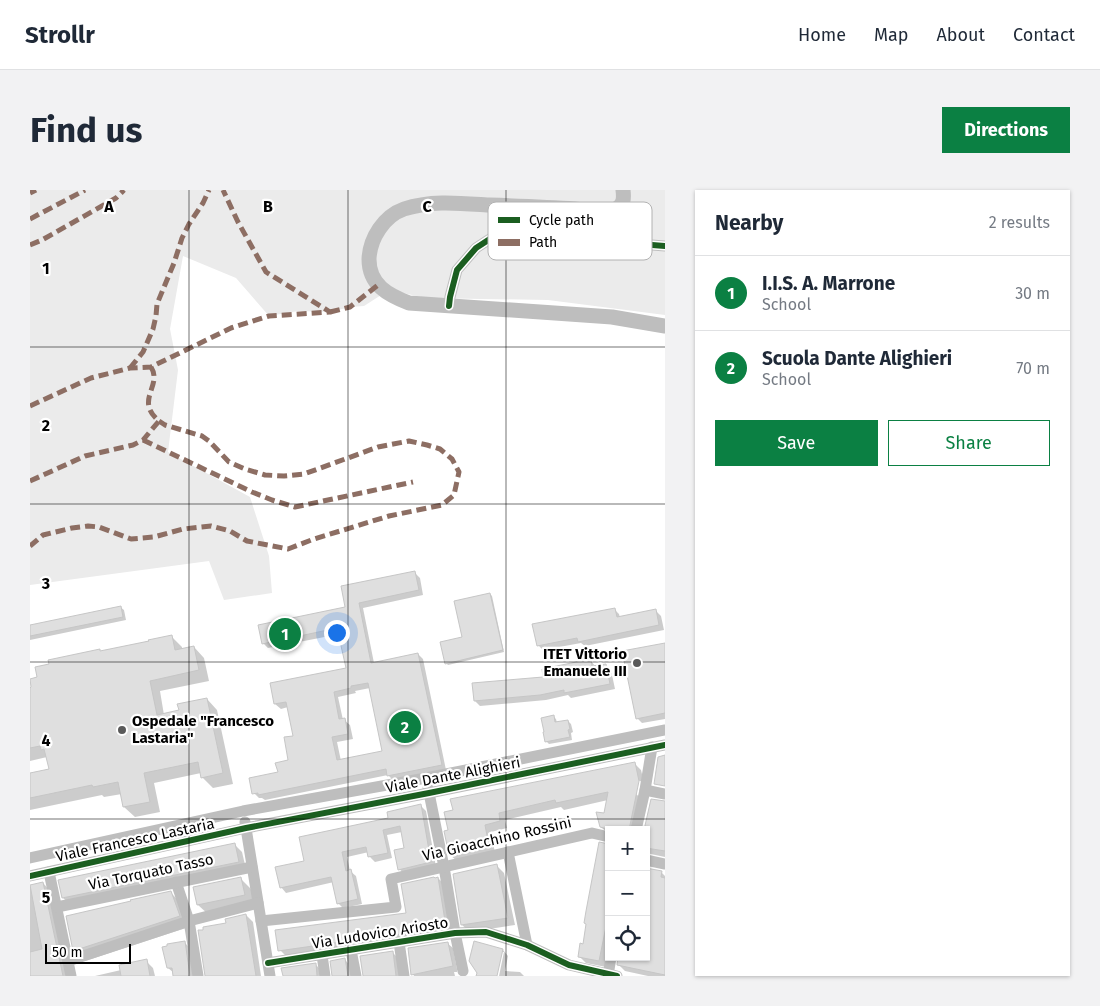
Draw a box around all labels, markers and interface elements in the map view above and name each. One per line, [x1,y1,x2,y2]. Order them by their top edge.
text: Strollr [25,21,95,49]
text: Home [798,24,846,46]
text: Map [874,24,908,46]
text: About [936,24,985,46]
text: Contact [1013,24,1075,46]
button: Directions [942,107,1070,153]
text: Find us [30,109,142,151]
text: A [103,197,114,216]
text: B [263,197,273,216]
text: C [422,197,432,216]
legend [488,202,652,260]
text: Nearby [715,210,783,236]
text: Cycle path [529,212,594,229]
text: 2 results [989,213,1050,232]
text: Path [529,234,557,251]
text: 1 [42,259,50,278]
text: I.I.S. A. Marrone [762,272,895,295]
text: 1 [727,284,735,303]
text: 30 m [1015,284,1050,303]
text: School [762,295,811,314]
text: Scuola Dante Alighieri [762,347,952,370]
text: 2 [727,359,735,378]
text: 70 m [1016,359,1050,378]
text: School [762,370,811,389]
text: 2 [42,416,50,435]
button: Save [715,420,878,466]
button: Share [888,420,1050,466]
text: 3 [41,574,50,593]
pin: 1 [269,615,301,653]
your location [324,620,350,646]
place label: ITET Vittorio Emanuele III [543,645,627,680]
marker: ITET Vittorio Emanuele III [631,657,643,669]
pin: 2 [389,708,421,746]
place label: Ospedale "Francesco Lastaria" [132,712,274,747]
marker: Ospedale "Francesco Lastaria" [116,724,128,736]
text: 4 [41,731,51,750]
street label: Viale Dante Alighieri [384,753,522,797]
street label: Via Gioacchino Rossini [421,813,573,865]
street label: Viale Francesco Lastaria [54,814,216,866]
map controls [605,826,650,961]
button: + [605,826,650,871]
street label: Via Torquato Tasso [87,850,215,894]
button: − [605,871,650,916]
text: 5 [42,888,51,907]
street label: Via Ludovico Ariosto [310,913,450,953]
button: locate [605,916,650,961]
scale bar [45,941,131,964]
text: 50 m [52,944,83,961]

